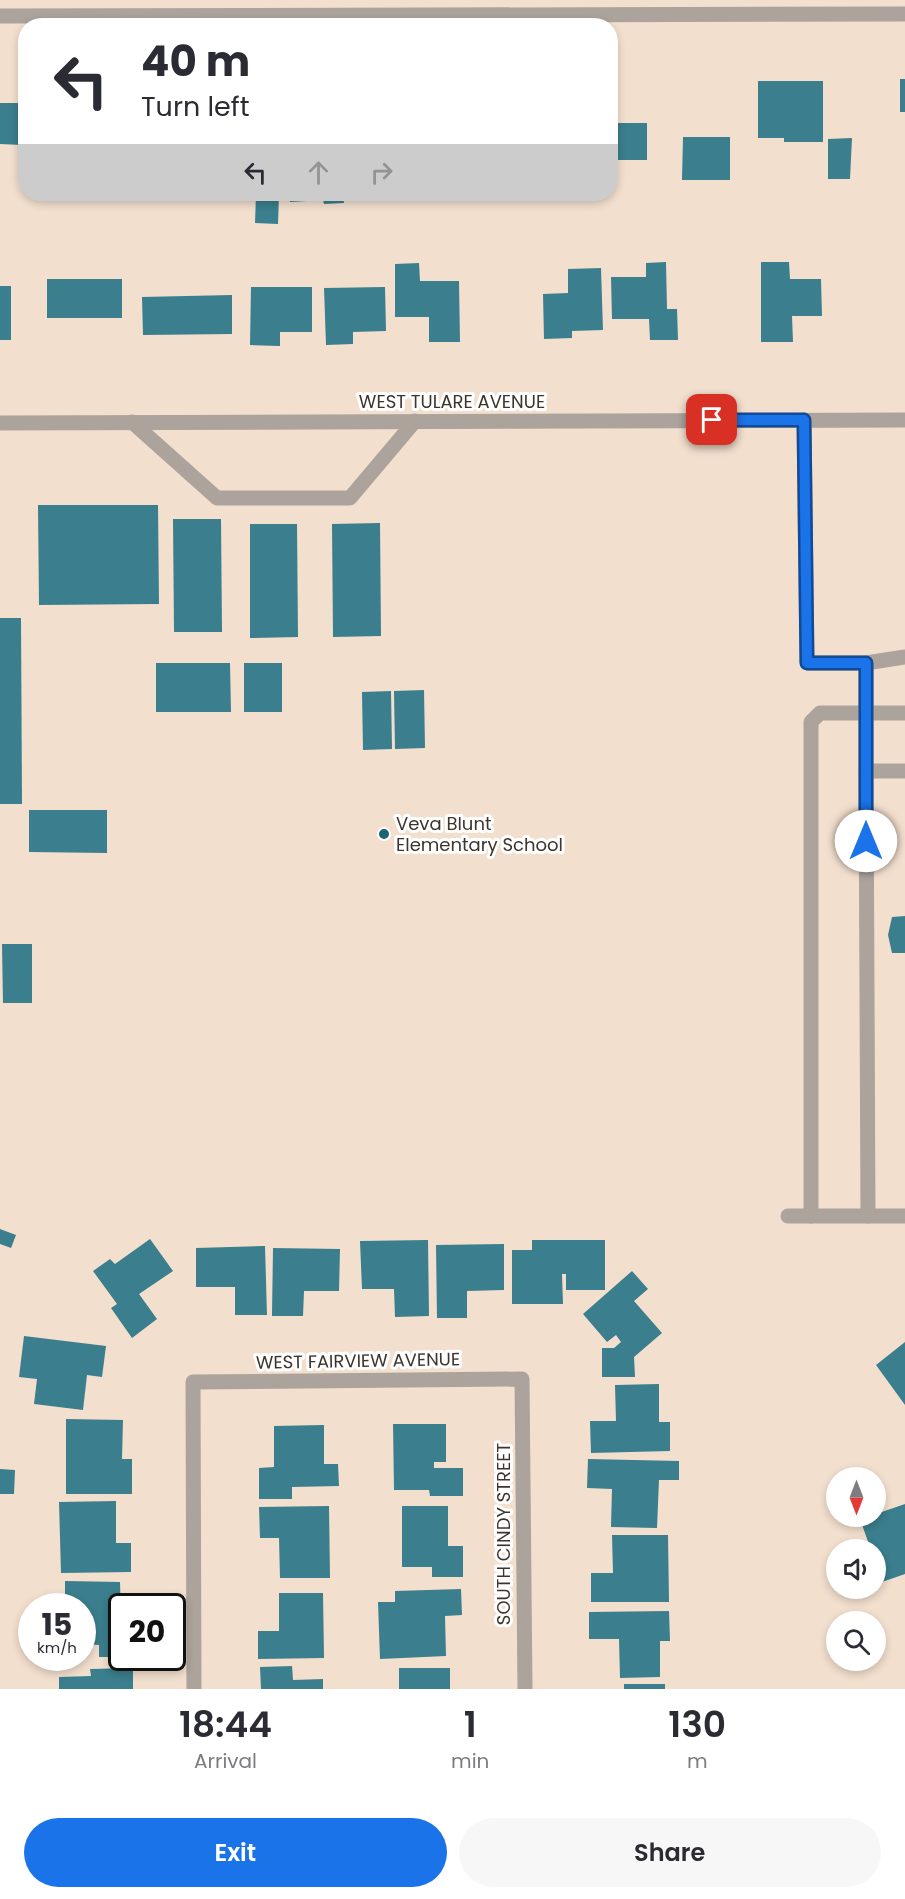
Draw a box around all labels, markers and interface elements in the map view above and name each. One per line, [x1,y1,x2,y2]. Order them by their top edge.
text: 40 m [141,32,250,91]
icon: left [42,42,120,120]
text: Turn left [141,88,250,125]
icon: left [239,156,272,189]
icon: ahead [302,156,335,189]
icon: right [365,156,398,189]
street label: WEST TULARE AVENUE [359,389,545,414]
pin [686,394,737,445]
icon: arrive [695,403,728,436]
position arrow [834,809,898,873]
place label: Veva Blunt Elementary School [396,811,563,857]
marker: Veva Blunt Elementary School [377,827,391,841]
street label: WEST FAIRVIEW AVENUE [256,1346,460,1375]
street label: SOUTH CINDY STREET [491,1443,516,1625]
north arrow [826,1467,886,1527]
map controls [826,1467,886,1671]
button: sound [826,1539,886,1599]
speed limit sign: 20 [108,1593,186,1671]
text: 15 [42,1603,72,1646]
button: search [826,1611,886,1671]
text: km/h [37,1637,77,1658]
text: 18:44 [179,1699,272,1750]
text: 1 [464,1699,477,1750]
text: 130 [668,1699,726,1750]
text: Arrival [194,1747,257,1775]
text: min [451,1747,489,1775]
text: m [687,1747,707,1775]
button: Exit [24,1818,447,1887]
button: Share [459,1818,881,1887]

